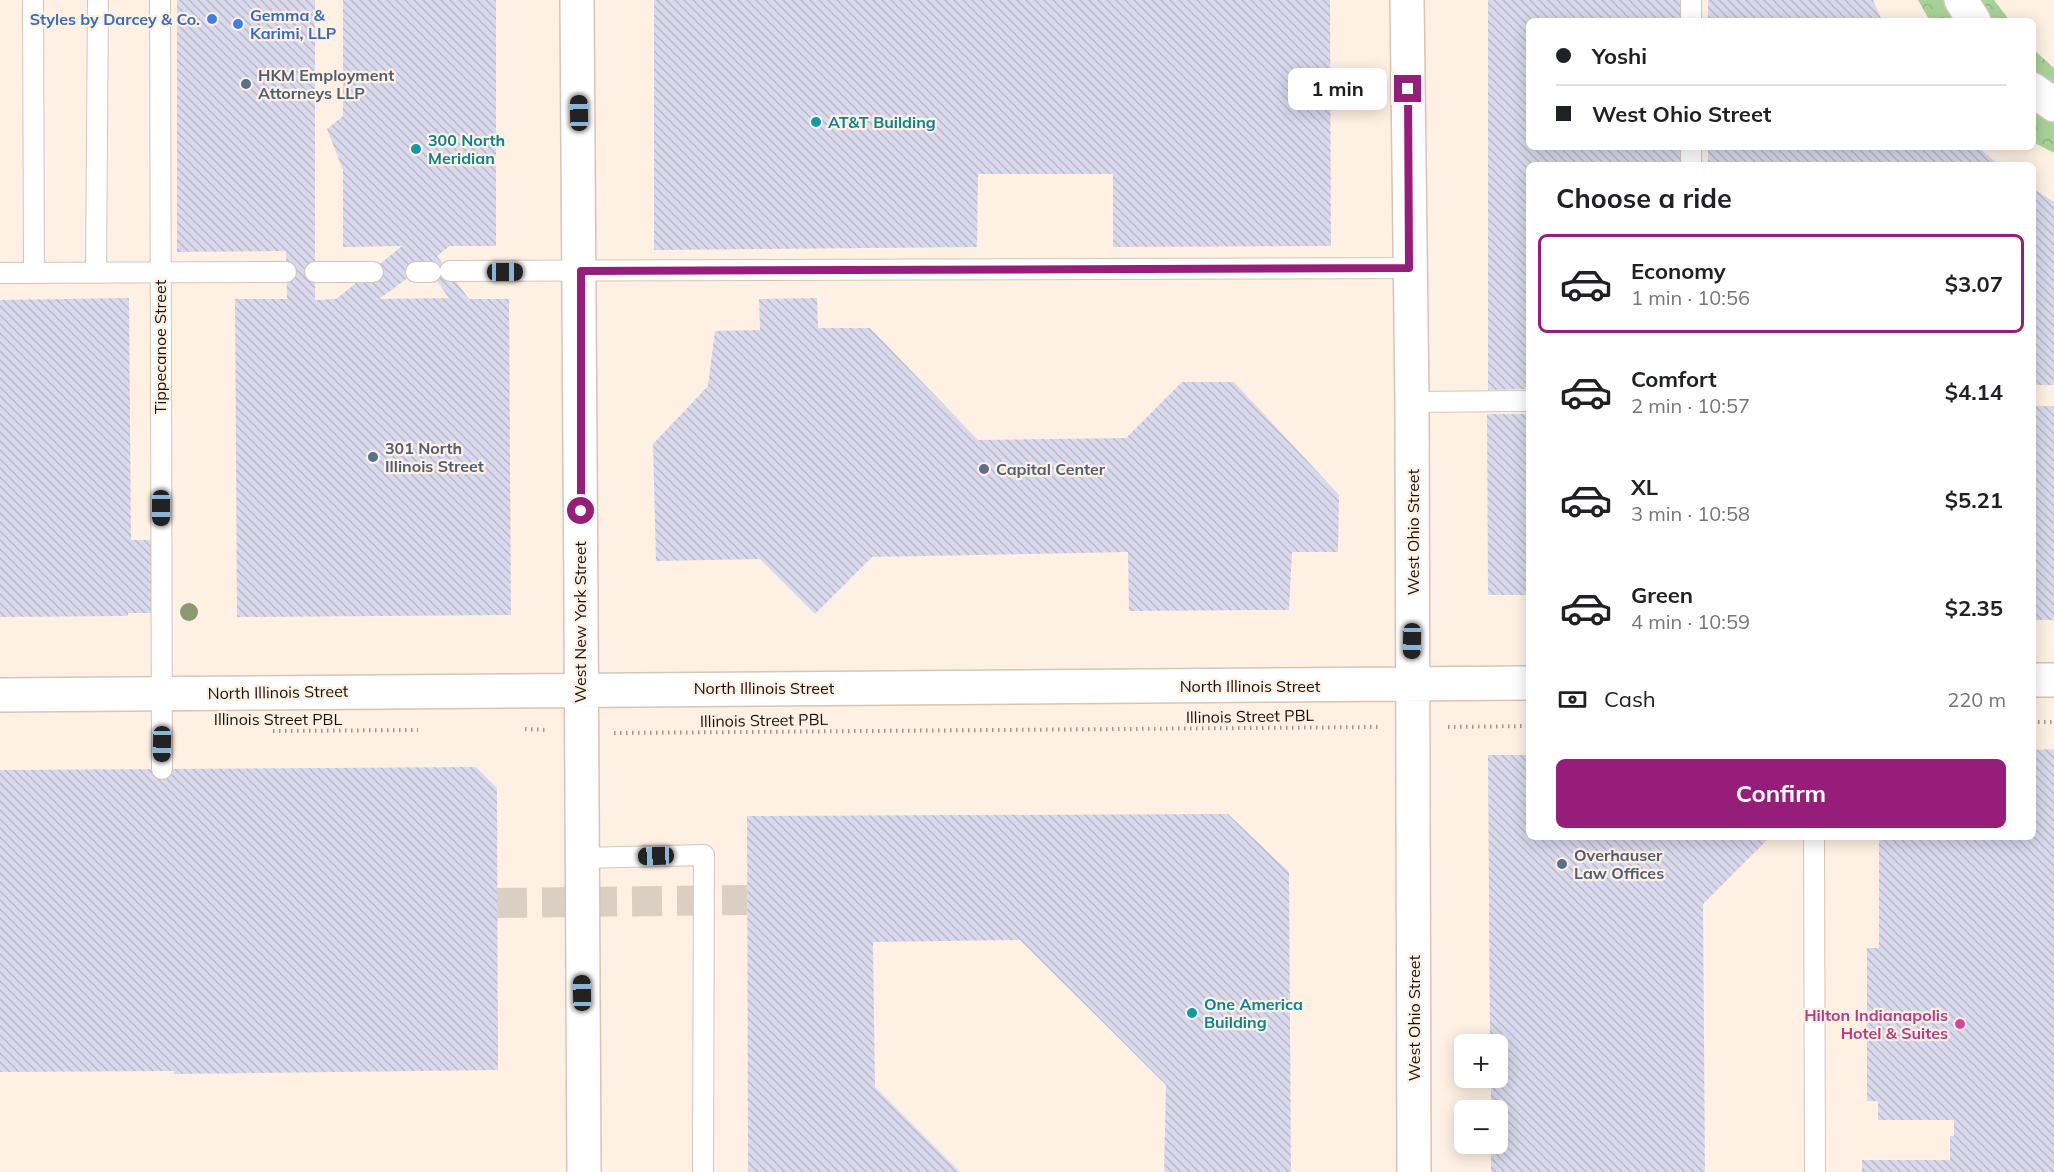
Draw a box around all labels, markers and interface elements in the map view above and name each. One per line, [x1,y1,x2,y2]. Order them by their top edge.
place label: Gemma & Karimi, LLP [250,5,337,43]
place label: Styles by Darcey & Co. [30,9,200,29]
marker: Styles by Darcey & Co. [205,12,219,26]
marker: Gemma & Karimi, LLP [231,17,245,31]
text: Yoshi [1592,42,1647,70]
place label: HKM Employment Attorneys LLP [258,65,394,103]
callout: 1 min [1288,68,1387,110]
route end [1394,75,1421,102]
text: 1 min [1311,76,1364,101]
marker: HKM Employment Attorneys LLP [239,77,253,91]
car [570,95,588,131]
text: West Ohio Street [1592,100,1771,128]
place label: AT&T Building [828,112,936,132]
marker: AT&T Building [809,115,823,129]
place label: 300 North Meridian [428,130,505,168]
marker: 300 North Meridian [409,142,423,156]
text: Choose a ride [1556,181,1732,215]
icon: car [1559,257,1613,311]
text: Economy [1631,257,1726,285]
car [487,263,523,281]
text: $3.07 [1945,270,2003,298]
street label: Tippecanoe Street [150,279,170,414]
text: 1 min · 10:56 [1631,285,1750,310]
icon: car [1559,365,1613,419]
text: Comfort [1631,365,1717,393]
text: $4.14 [1945,378,2003,406]
text: 2 min · 10:57 [1631,393,1750,418]
place label: 301 North Illinois Street [385,438,484,476]
marker: 301 North Illinois Street [366,450,380,464]
place label: Capital Center [996,459,1106,479]
marker: Capital Center [977,462,991,476]
street label: West Ohio Street [1403,468,1423,595]
icon: car [1559,473,1613,527]
text: XL [1631,473,1658,501]
text: $5.21 [1945,486,2003,514]
car [152,490,170,526]
route start [567,497,594,524]
text: 3 min · 10:58 [1631,501,1750,526]
street label: West New York Street [570,541,590,703]
icon: car [1559,581,1613,635]
text: Green [1631,581,1693,609]
text: $2.35 [1945,594,2003,622]
text: 4 min · 10:59 [1631,609,1750,634]
car [1403,623,1421,659]
street label: North Illinois Street [1180,676,1321,696]
street label: North Illinois Street [694,678,835,698]
street label: North Illinois Street [207,681,349,703]
icon: cash [1556,683,1589,716]
text: Cash [1604,685,1656,713]
text: 220 m [1947,687,2006,712]
street label: Illinois Street PBL [1186,705,1315,727]
street label: Illinois Street PBL [214,709,342,729]
street label: Illinois Street PBL [700,709,829,731]
car [153,726,171,762]
button: Confirm [1556,759,2006,828]
place label: Overhauser Law Offices [1574,845,1664,883]
car [638,846,674,866]
marker: Overhauser Law Offices [1555,857,1569,871]
street label: West Ohio Street [1404,954,1424,1081]
car [573,975,591,1011]
place label: One America Building [1204,994,1303,1032]
place label: Hilton Indianapolis Hotel & Suites [1804,1005,1948,1043]
marker: One America Building [1185,1006,1199,1020]
marker: Hilton Indianapolis Hotel & Suites [1953,1017,1967,1031]
map controls [1454,1034,1508,1154]
button: + [1454,1034,1508,1088]
button: − [1454,1100,1508,1154]

